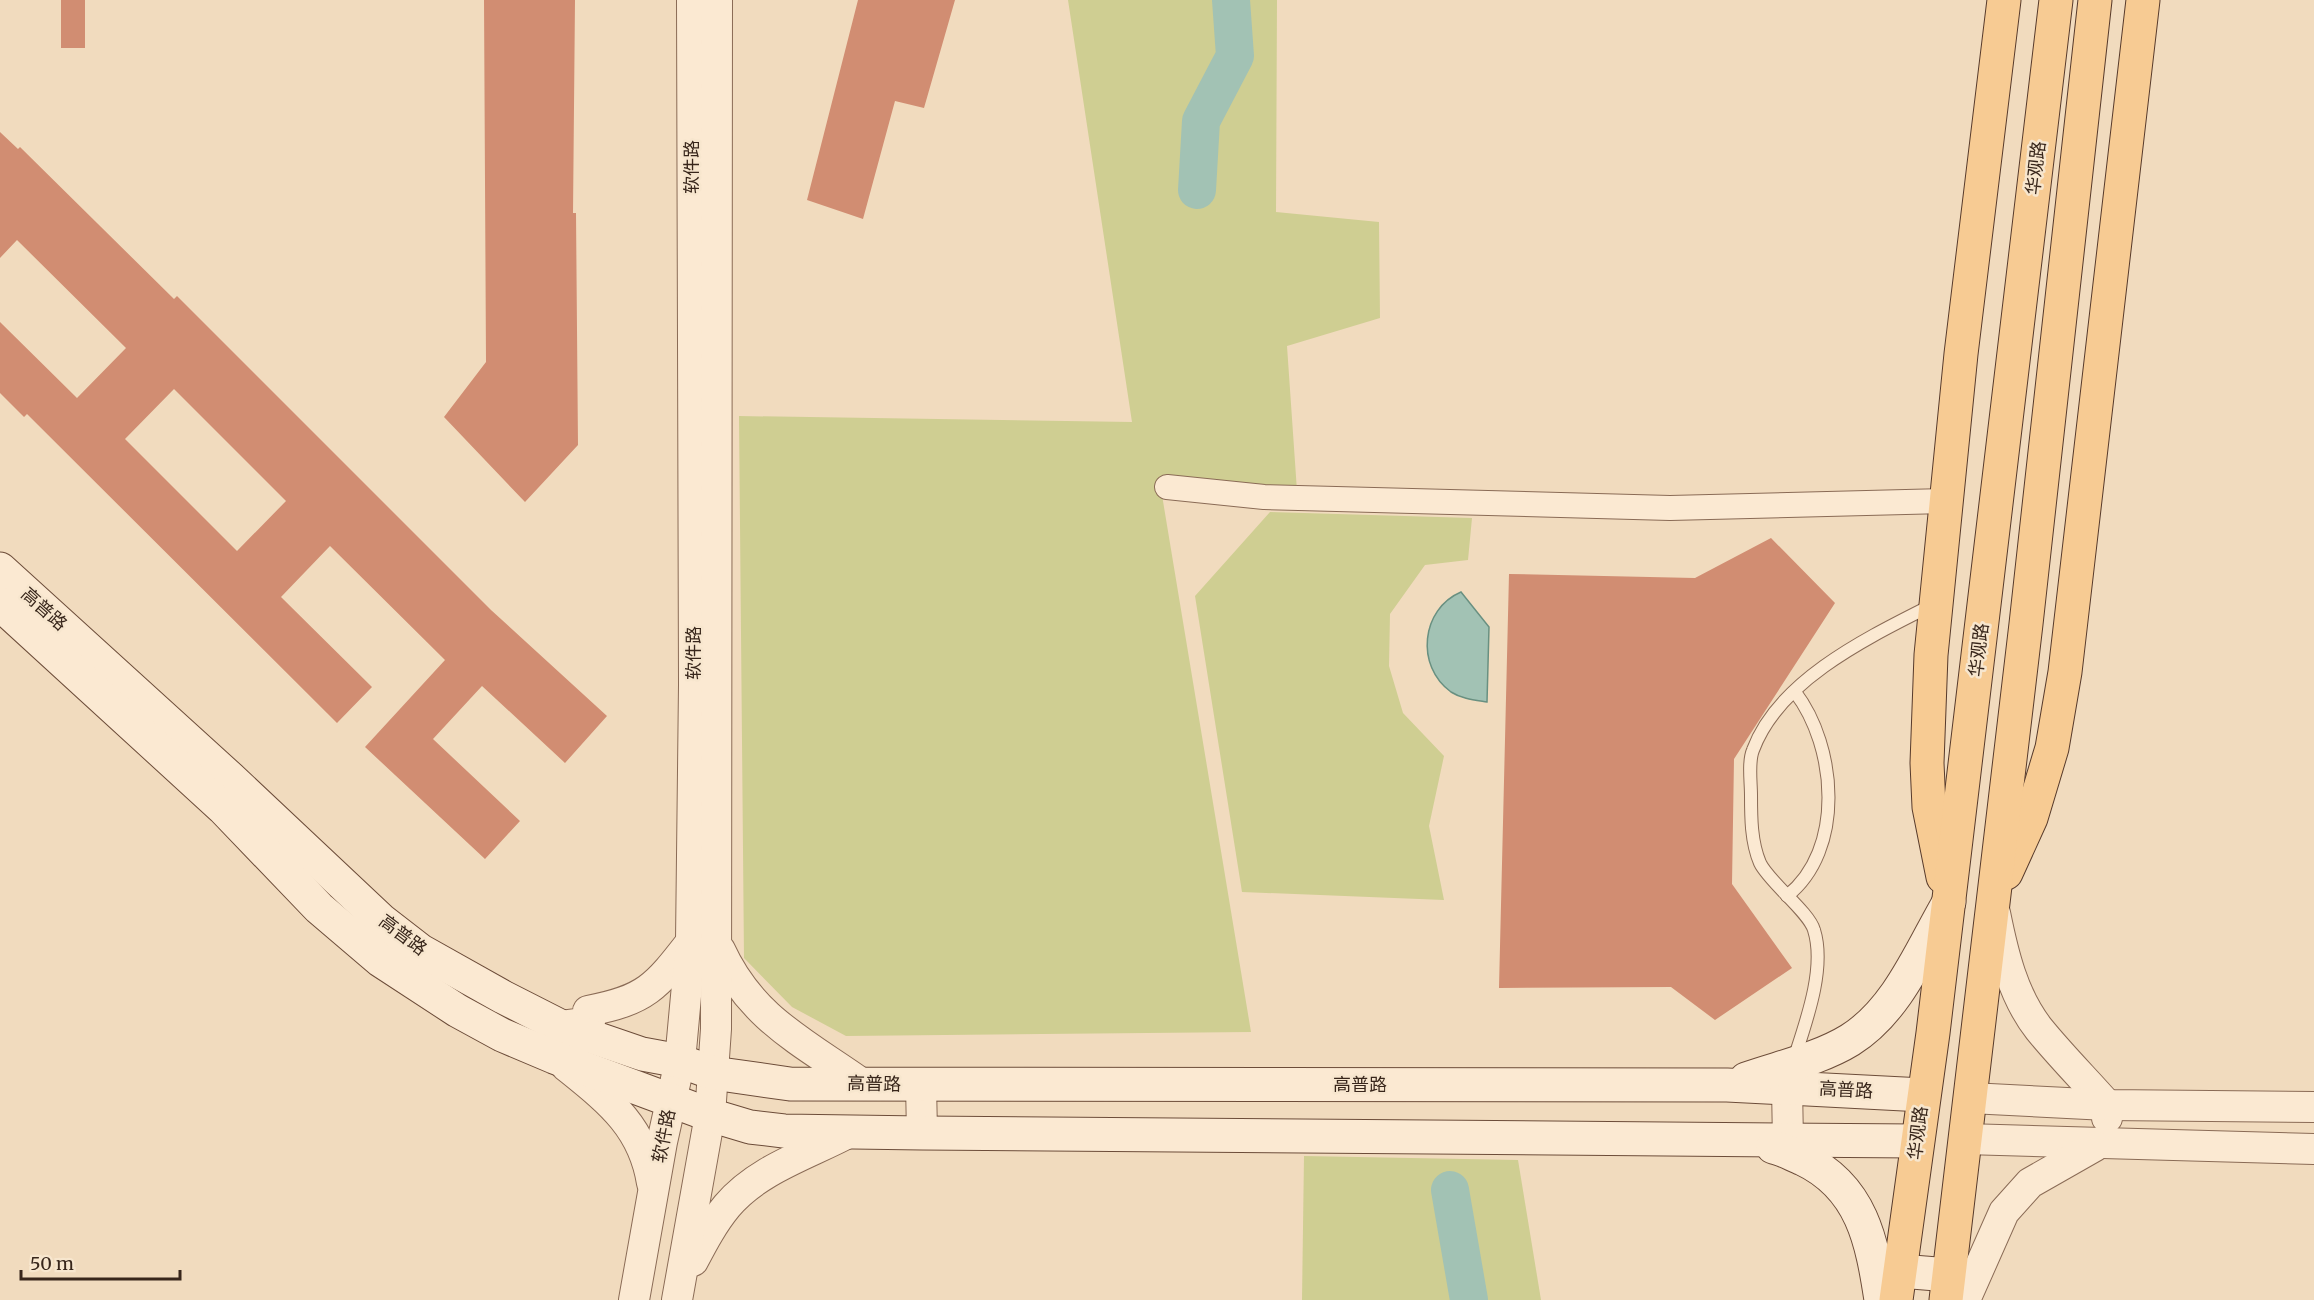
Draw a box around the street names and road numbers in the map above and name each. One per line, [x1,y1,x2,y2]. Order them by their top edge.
street label: 软件路 [680,140,703,194]
street label: 华观路 [2021,140,2050,196]
street label: 高普路 [17,582,72,635]
street label: 华观路 [1964,622,1993,678]
street label: 软件路 [682,626,705,680]
street label: 高普路 [375,909,432,960]
street label: 高普路 [847,1072,901,1095]
street label: 高普路 [1333,1073,1387,1096]
street label: 高普路 [1818,1077,1874,1102]
street label: 华观路 [1903,1105,1932,1161]
street label: 软件路 [647,1107,680,1165]

